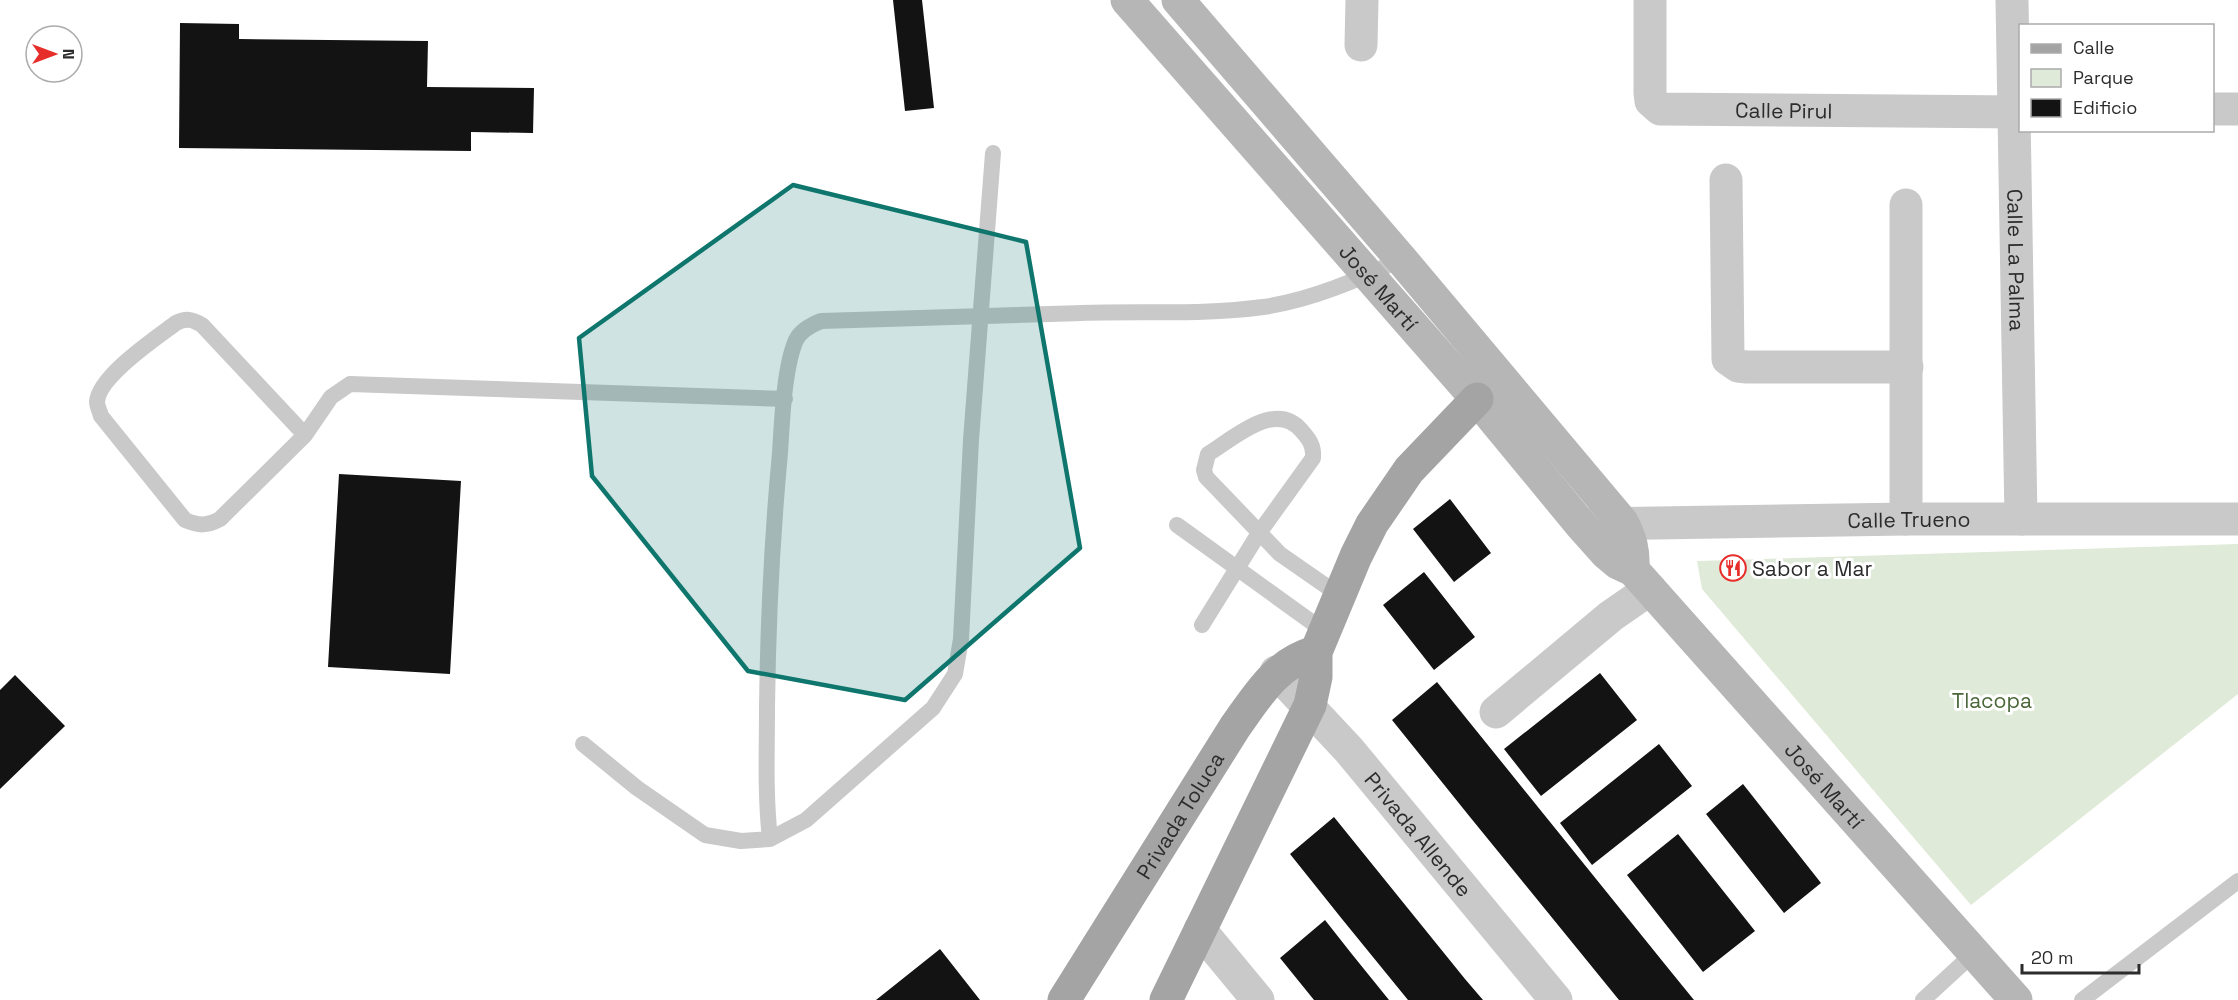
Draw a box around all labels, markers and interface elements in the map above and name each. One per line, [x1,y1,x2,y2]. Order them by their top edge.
north arrow [24,24,84,84]
legend [2019,24,2214,132]
text: Calle [2073,36,2114,59]
text: N [58,49,79,59]
text: Parque [2073,66,2134,89]
street label: Calle Pirul [1735,96,1833,124]
text: Edificio [2073,96,2137,119]
street label: Calle La Palma [2002,189,2031,331]
street label: José Martí [1334,238,1425,337]
street label: Calle Trueno [1847,506,1970,533]
restaurant icon: Sabor a Mar [1718,553,1748,583]
place label: Sabor a Mar [1752,555,1872,582]
park label: Tlacopa [1952,687,2032,714]
street label: José Martí [1779,736,1871,835]
street label: Privada Toluca [1130,747,1230,884]
street label: Privada Allende [1359,766,1478,902]
scale bar [2022,937,2139,975]
text: 20 m [2031,946,2074,969]

